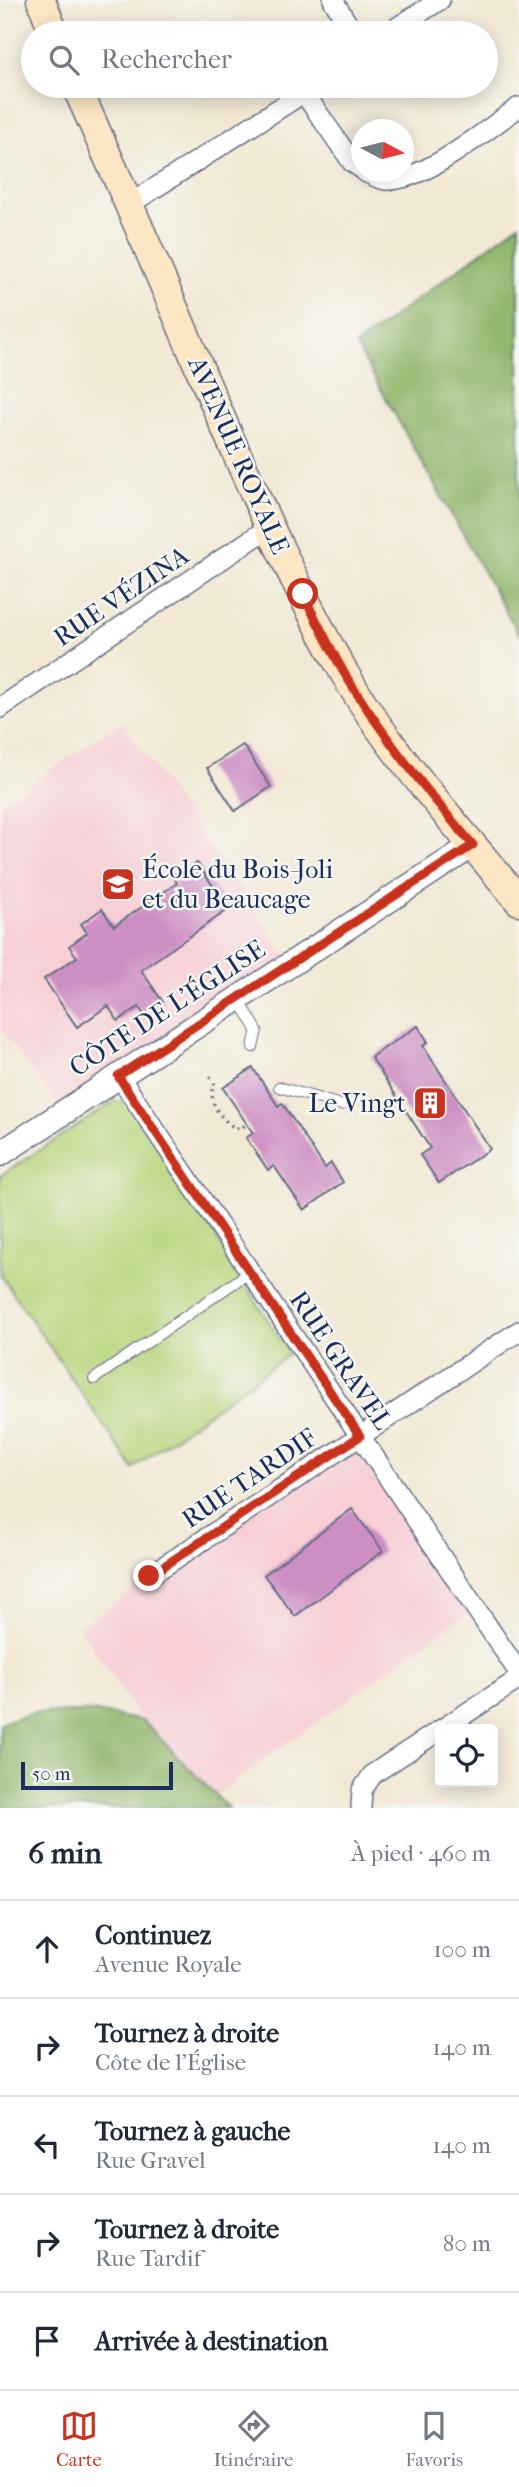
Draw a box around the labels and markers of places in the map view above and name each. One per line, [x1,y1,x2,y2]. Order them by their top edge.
place label: École du Bois-Joli et du Beaucage [142,853,333,915]
school or university icon: École du Bois-Joli et du Beaucage [99,865,137,903]
building icon: Le Vingt [411,1084,449,1122]
place label: Le Vingt [309,1088,407,1119]

